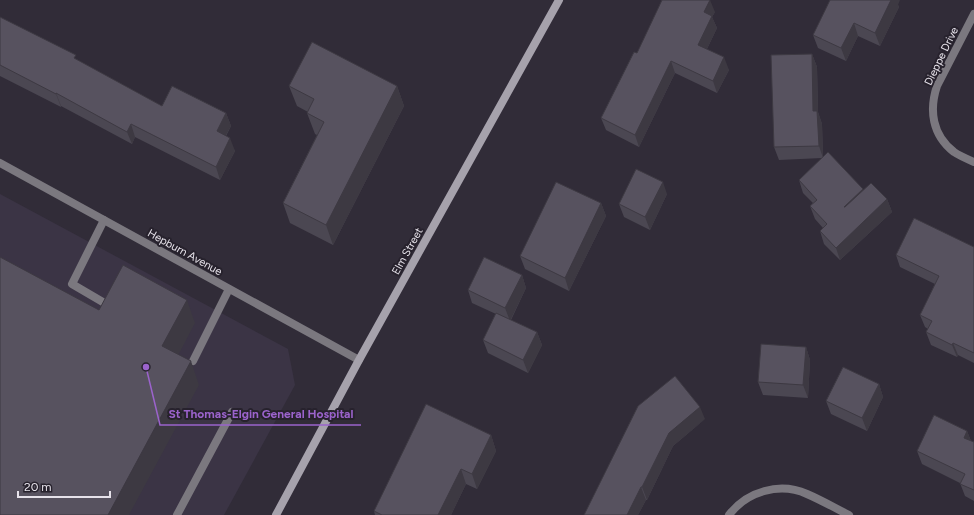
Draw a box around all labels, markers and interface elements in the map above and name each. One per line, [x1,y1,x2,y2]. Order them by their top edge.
street label: Dieppe Drive [922,25,961,88]
street label: Elm Street [389,225,426,277]
street label: Hepburn Avenue [145,227,224,278]
callout: St Thomas-Elgin General Hospital [160,401,361,425]
text: St Thomas-Elgin General Hospital [169,407,354,421]
scale bar [18,473,110,499]
text: 20 m [24,480,52,494]

